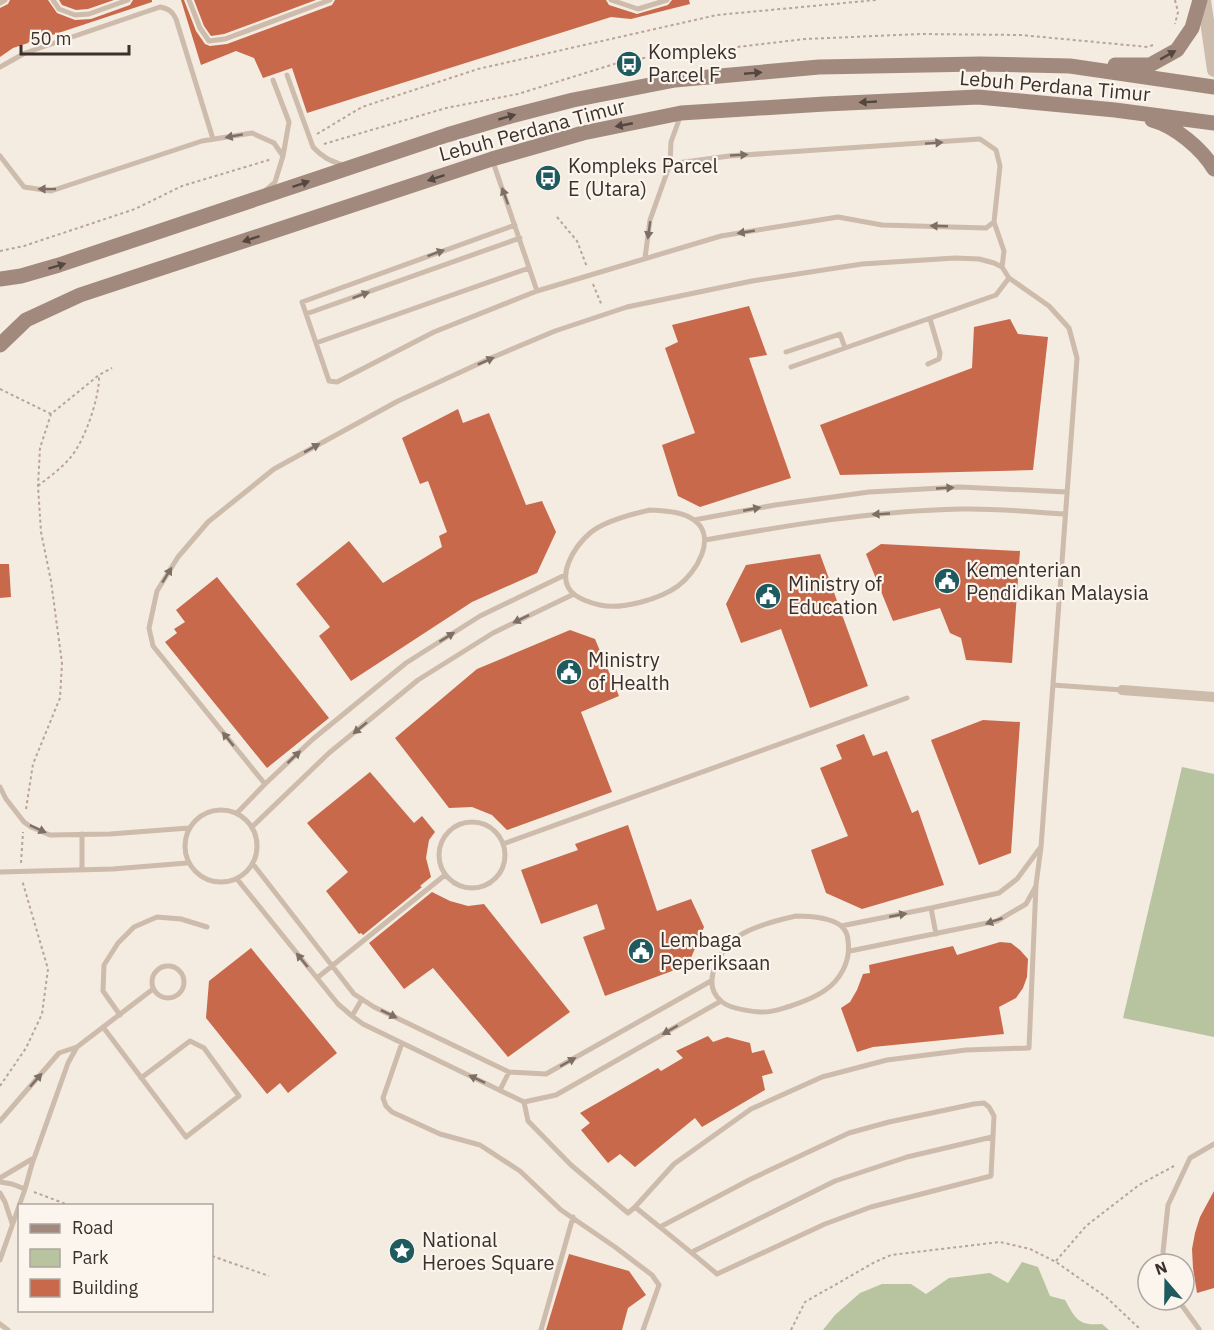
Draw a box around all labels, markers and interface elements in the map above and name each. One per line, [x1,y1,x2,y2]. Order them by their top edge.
scale bar [21,18,129,56]
text: 50 m [30,27,72,50]
place label: Kompleks Parcel F [648,38,737,88]
bus stop icon: Kompleks Parcel F [614,49,644,79]
one-way arrow [1160,50,1177,60]
street label: Lebuh Perdana Timur [959,64,1152,107]
one-way arrow [744,68,763,78]
street label: Lebuh Perdana Timur [436,92,628,167]
one-way arrow [859,98,878,107]
one-way arrow [498,112,516,121]
one-way arrow [614,121,633,130]
one-way arrow [224,131,243,140]
one-way arrow [924,138,943,148]
one-way arrow [730,150,749,160]
place label: Kompleks Parcel E (Utara) [568,152,718,202]
bus stop icon: Kompleks Parcel E (Utara) [533,163,563,193]
one-way arrow [427,173,445,183]
one-way arrow [292,178,310,188]
one-way arrow [38,184,57,194]
one-way arrow [499,187,509,205]
one-way arrow [644,221,654,240]
one-way arrow [929,222,948,231]
one-way arrow [736,227,755,236]
one-way arrow [242,235,260,244]
one-way arrow [427,248,445,258]
one-way arrow [48,261,66,270]
one-way arrow [352,289,370,299]
one-way arrow [477,355,495,365]
one-way arrow [304,443,321,453]
one-way arrow [936,483,955,492]
one-way arrow [742,504,761,513]
one-way arrow [871,509,890,518]
place label: Kementerian Pendidikan Malaysia [966,556,1149,606]
public building icon: Kementerian Pendidikan Malaysia [932,566,962,596]
one-way arrow [161,567,172,583]
place label: Ministry of Education [788,570,883,620]
public building icon: Ministry of Education [753,581,783,611]
one-way arrow [512,615,529,624]
one-way arrow [439,632,455,643]
place label: Ministry of Health [588,646,670,696]
public building icon: Ministry of Health [554,657,584,687]
one-way arrow [352,721,367,734]
one-way arrow [222,732,235,747]
one-way arrow [287,751,301,765]
one-way arrow [29,825,46,834]
one-way arrow [889,910,908,919]
one-way arrow [984,916,1002,926]
place label: Lembaga Peperiksaan [660,926,770,976]
public building icon: Lembaga Peperiksaan [626,936,656,966]
one-way arrow [296,952,308,967]
one-way arrow [380,1009,398,1019]
one-way arrow [661,1025,678,1035]
one-way arrow [559,1057,576,1067]
one-way arrow [29,1072,42,1088]
one-way arrow [469,1075,486,1084]
legend [18,1204,213,1312]
text: Road [72,1216,113,1239]
place label: National Heroes Square [422,1226,554,1276]
place icon: National Heroes Square [387,1236,417,1266]
text: Park [72,1246,109,1269]
north arrow [1136,1252,1196,1312]
text: N [1152,1257,1170,1279]
text: Building [72,1276,139,1299]

